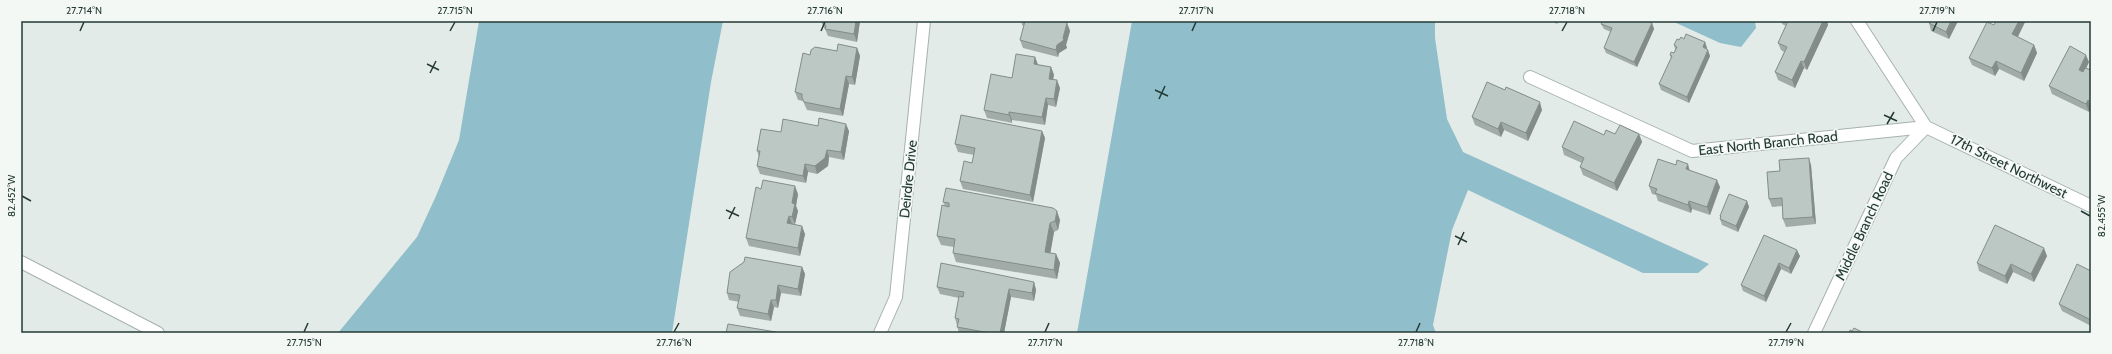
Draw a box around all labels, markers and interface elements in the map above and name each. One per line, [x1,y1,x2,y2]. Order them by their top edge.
text: 27.714°N [66,4,102,17]
text: 27.715°N [437,4,473,17]
text: 27.716°N [807,4,843,17]
text: 27.717°N [1178,4,1214,17]
text: 27.718°N [1549,4,1585,17]
text: 27.719°N [1919,4,1955,17]
street label: East North Branch Road [1697,127,1839,159]
street label: 17th Street Northwest [1948,130,2071,202]
street label: Deirdre Drive [895,139,921,219]
street label: Middle Branch Road [1831,169,1897,283]
text: 82.452°W [5,174,18,217]
text: 82.455°W [2095,194,2108,237]
text: 27.715°N [286,336,322,349]
text: 27.716°N [656,336,692,349]
text: 27.717°N [1027,336,1063,349]
text: 27.718°N [1398,336,1434,349]
text: 27.719°N [1768,336,1804,349]

